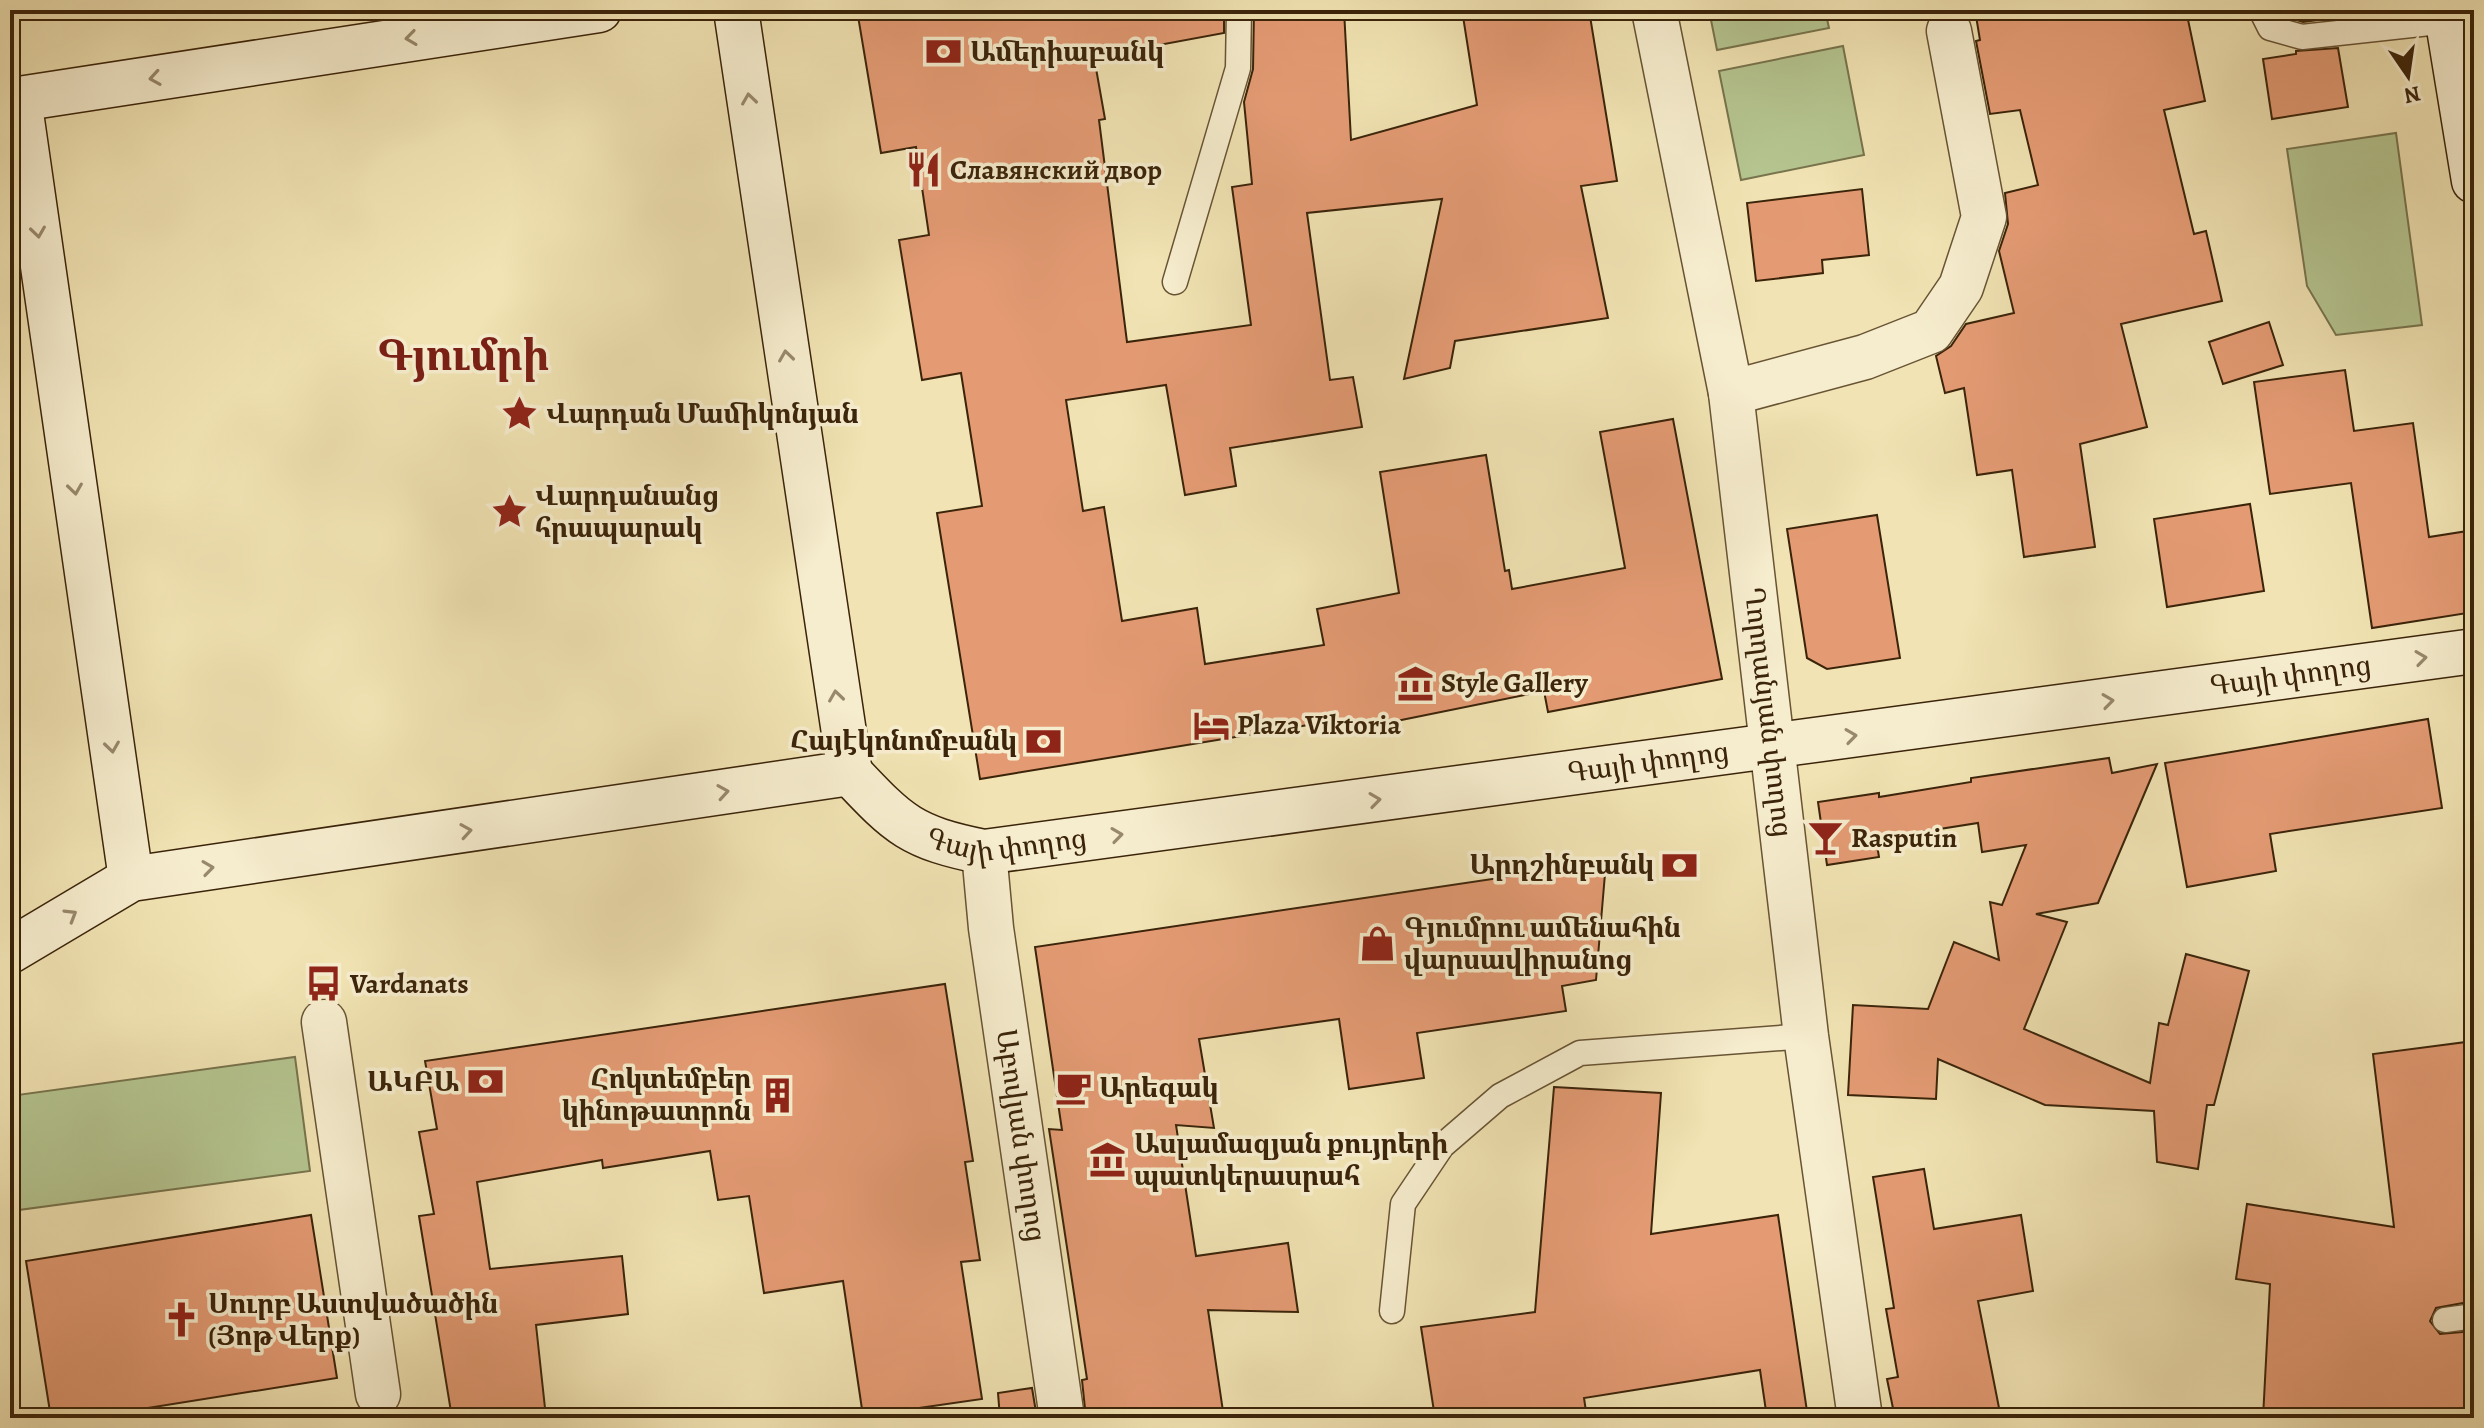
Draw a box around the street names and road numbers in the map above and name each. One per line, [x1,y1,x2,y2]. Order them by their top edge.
street label: Ղորղանյան փողոց [1735,585,1802,839]
street label: Գայի փողոց [2208,646,2373,705]
street label: Գայի փողոց [1565,733,1731,792]
street label: Գայի փողոց [921,819,1089,872]
street label: Աբովյան փողոց [987,1027,1055,1244]

